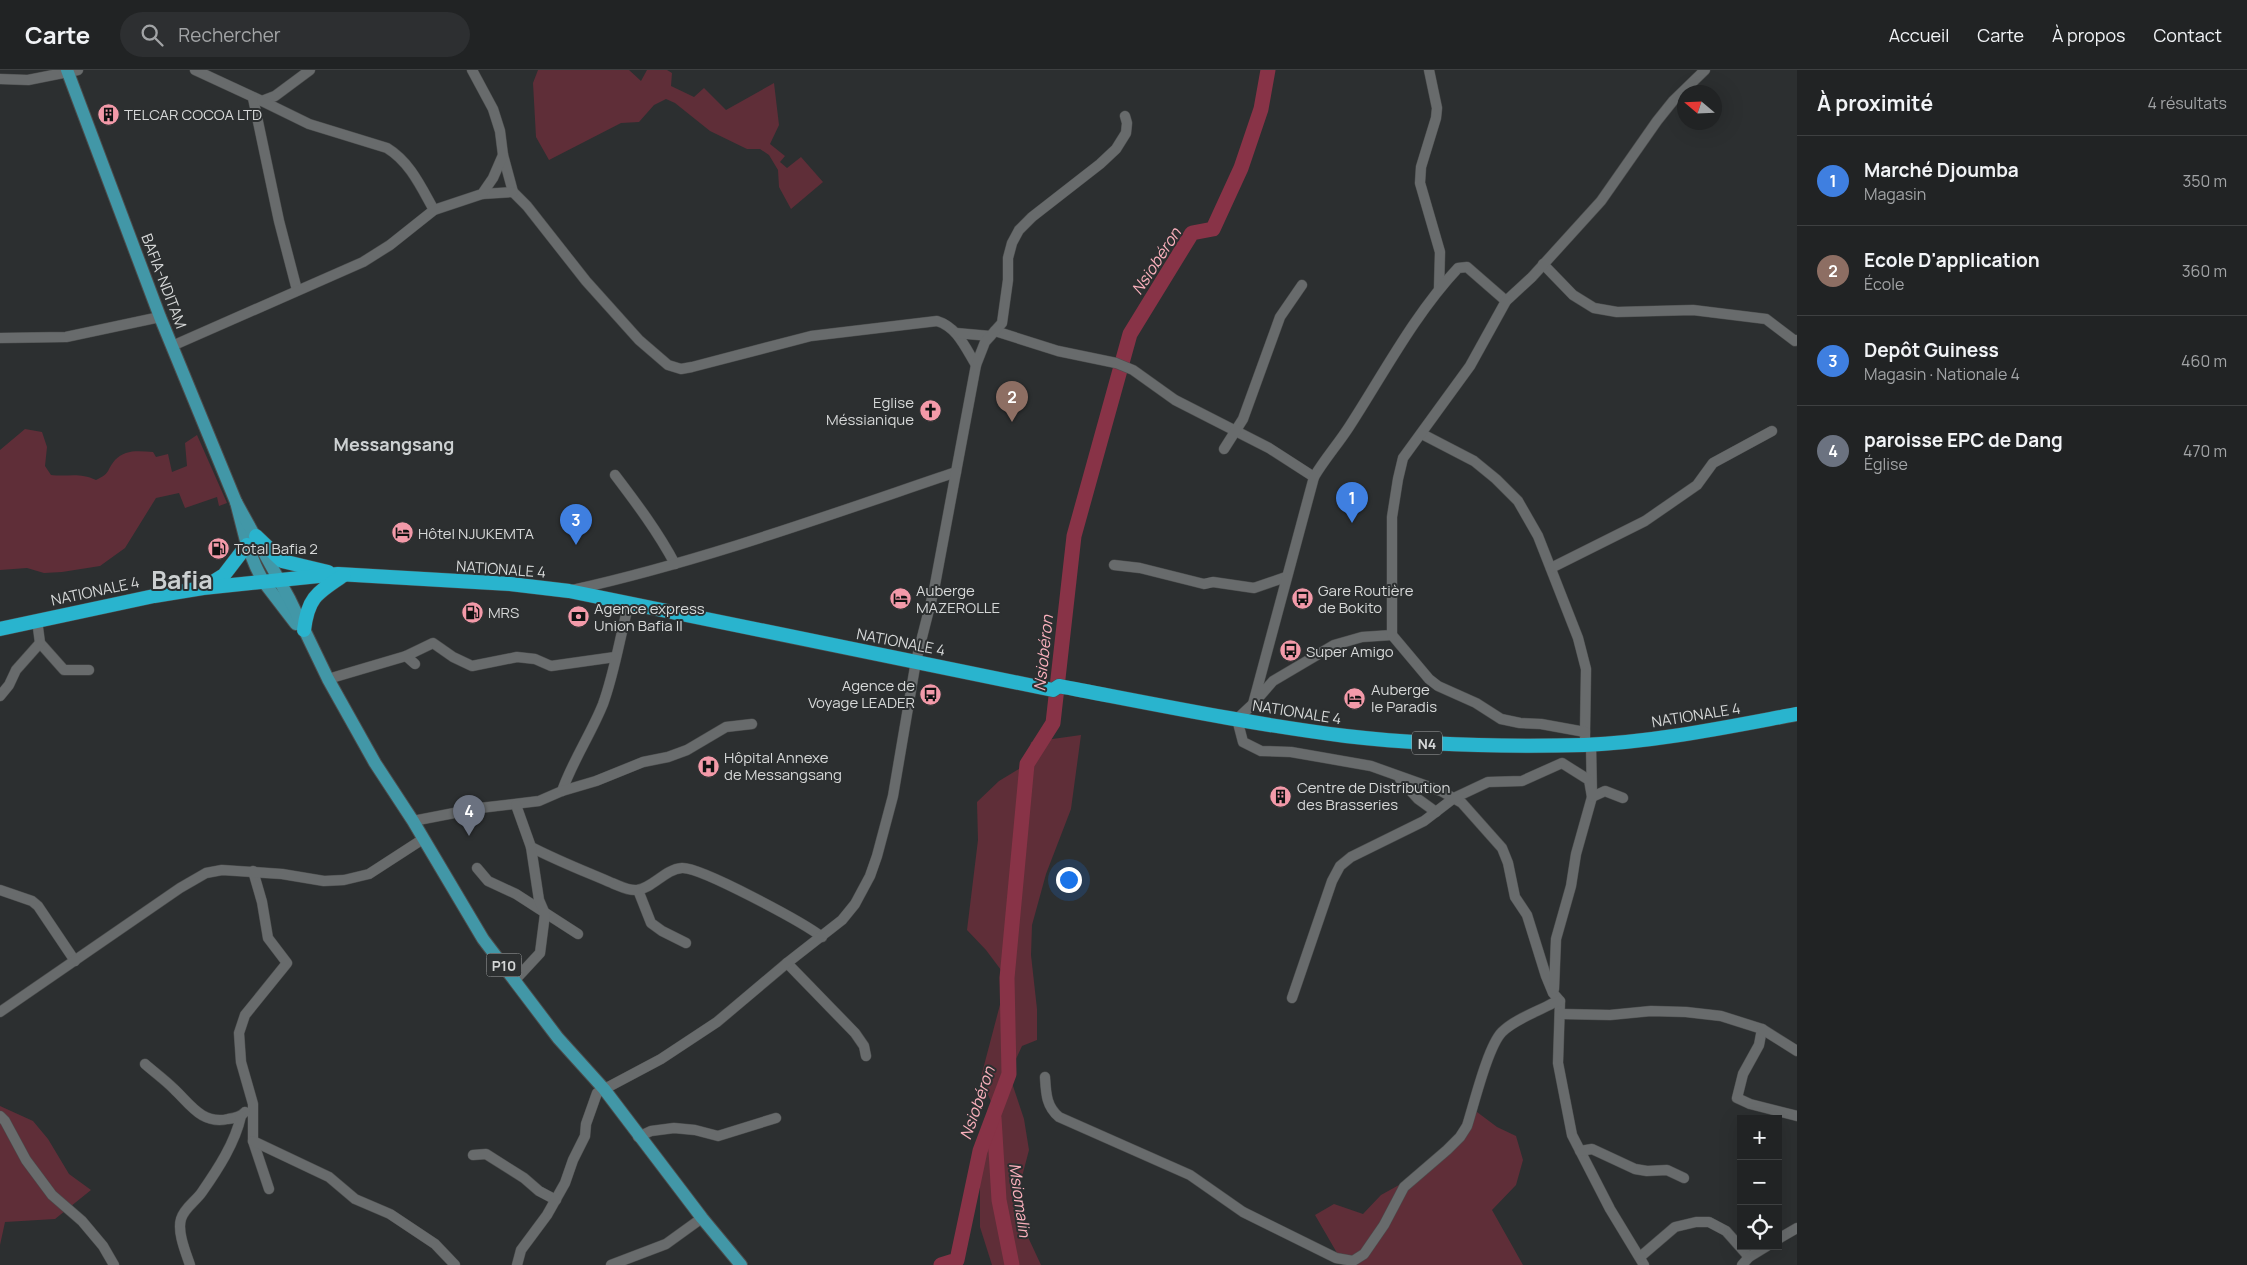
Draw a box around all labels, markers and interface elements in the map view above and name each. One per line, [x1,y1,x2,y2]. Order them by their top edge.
search box [120,12,470,57]
text: Carte [25,18,90,51]
icon: search [138,21,166,49]
text: Rechercher [178,22,281,48]
text: Accueil [1889,23,1949,47]
text: Carte [1977,23,2024,47]
text: À propos [2052,23,2125,47]
text: Contact [2153,23,2222,47]
north arrow [1677,85,1722,130]
text: À proximité [1817,89,1933,117]
text: 4 résultats [2148,92,2227,114]
building icon: TELCAR COCOA LTD [96,102,120,126]
place label: TELCAR COCOA LTD [124,104,262,125]
text: Marché Djoumba [1864,157,2019,183]
text: 1 [1829,170,1837,192]
text: 350 m [2182,170,2227,192]
text: Magasin [1864,183,1926,205]
water label: Nsiobéron [1126,223,1186,299]
street label: BAFIA-NDITAM [136,230,192,332]
text: Ecole D'application [1864,247,2040,273]
text: 2 [1828,260,1838,282]
text: 360 m [2182,260,2227,282]
text: École [1864,273,1904,295]
text: Depôt Guiness [1864,337,1999,363]
text: 3 [1828,350,1838,372]
text: 460 m [2181,350,2227,372]
text: Magasin · Nationale 4 [1864,363,2020,385]
pin: 2 [996,381,1028,422]
place label: Eglise Méssianique [826,392,914,430]
church icon: Eglise Méssianique [918,399,942,423]
text: paroisse EPC de Dang [1864,427,2063,453]
district label: Messangsang [334,432,454,456]
text: 4 [1828,440,1838,462]
text: 470 m [2183,440,2227,462]
text: Église [1864,453,1908,475]
pin: 1 [1336,482,1368,523]
pin: 3 [560,504,592,545]
hotel icon: Hôtel NJUKEMTA [390,521,414,545]
place label: Hôtel NJUKEMTA [418,523,535,544]
fuel station icon: Total Bafia 2 [206,536,230,560]
place label: Total Bafia 2 [234,538,318,559]
street label: NATIONALE 4 [455,555,547,583]
district label: Bafia [151,562,213,597]
street label: NATIONALE 4 [49,571,141,611]
place label: Auberge MAZEROLLE [916,580,1000,618]
place label: Gare Routière de Bokito [1318,580,1414,618]
hotel icon: Auberge MAZEROLLE [888,587,912,611]
bus stop icon: Gare Routière de Bokito [1290,587,1314,611]
place label: Agence express Union Bafia II [594,598,705,636]
fuel station icon: MRS [460,600,484,624]
place label: MRS [488,602,519,623]
bank icon: Agence express Union Bafia II [566,605,590,629]
water label: Nsiobéron [1028,614,1058,692]
street label: NATIONALE 4 [855,623,947,661]
bus stop icon: Super Amigo [1278,639,1302,663]
place label: Super Amigo [1306,641,1394,662]
place label: Agence de Voyage LEADER [808,675,915,713]
place label: Auberge le Paradis [1371,679,1437,717]
bus stop icon: Agence de Voyage LEADER [919,682,943,706]
hotel icon: Auberge le Paradis [1343,686,1367,710]
street label: NATIONALE 4 [1251,695,1343,729]
street label: NATIONALE 4 [1650,698,1742,732]
road number: N4 [1412,731,1442,754]
place label: Hôpital Annexe de Messangsang [724,747,842,785]
hospital icon: Hôpital Annexe de Messangsang [696,754,720,778]
place label: Centre de Distribution des Brasseries [1297,777,1450,815]
building icon: Centre de Distribution des Brasseries [1269,784,1293,808]
pin: 4 [453,795,485,836]
your location [1056,867,1082,893]
road number: P10 [486,954,522,976]
water label: Nsiobéron [954,1063,1000,1142]
map controls [1737,1115,1782,1250]
button: + [1737,1115,1782,1160]
button: − [1737,1160,1782,1205]
water label: Msiomalin [1004,1162,1036,1239]
button: locate [1737,1205,1782,1250]

